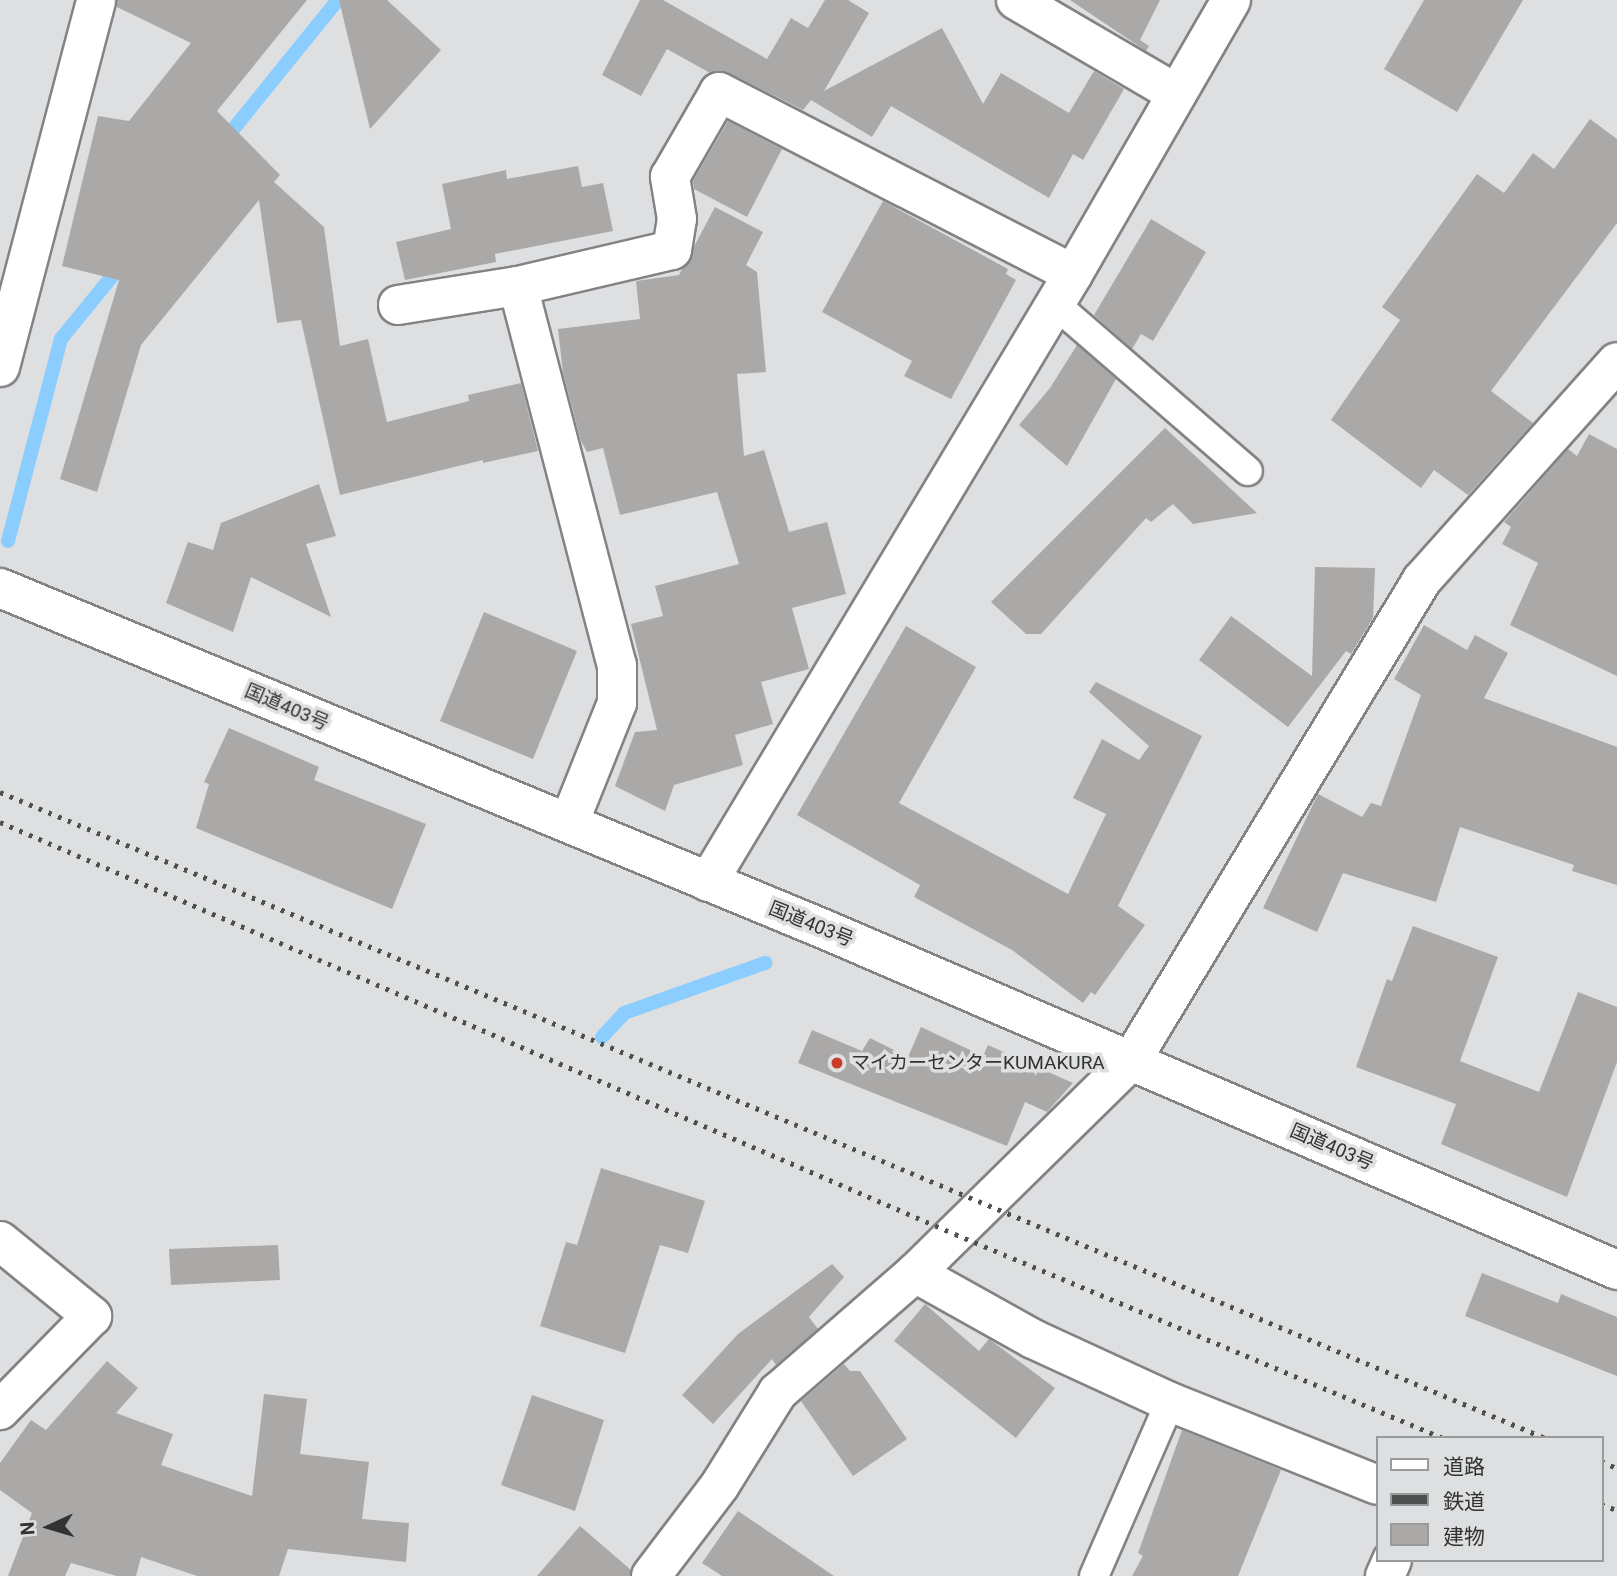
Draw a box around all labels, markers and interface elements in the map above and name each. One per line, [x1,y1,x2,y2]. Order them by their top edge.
street label: 国道403号 [242,679,332,735]
street label: 国道403号 [765,897,857,951]
place label: マイカーセンターKUMAKURA [851,1052,1105,1074]
marker: マイカーセンターKUMAKURA [829,1055,845,1071]
street label: 国道403号 [1287,1119,1377,1175]
legend [1376,1436,1603,1562]
text: 道路 [1443,1455,1485,1479]
text: 鉄道 [1443,1490,1485,1514]
north arrow [14,1492,84,1562]
text: N [16,1521,39,1536]
text: 建物 [1443,1525,1485,1549]

